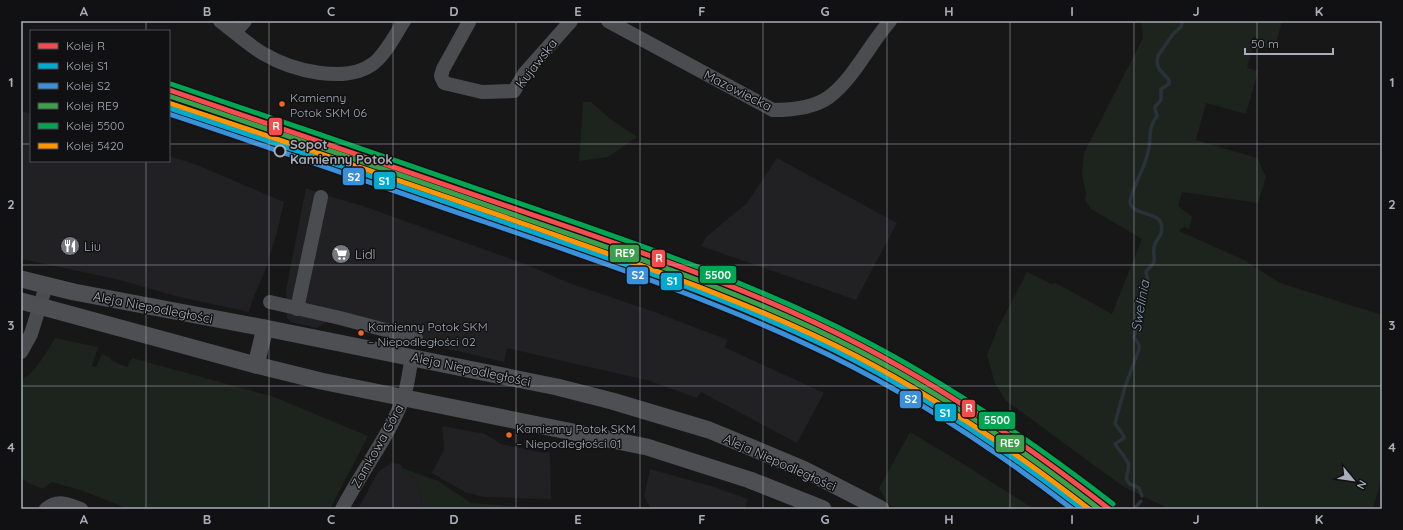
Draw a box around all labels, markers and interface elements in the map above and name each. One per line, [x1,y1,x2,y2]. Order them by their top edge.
text: A [80,3,89,19]
text: B [203,3,211,19]
text: C [327,3,335,19]
text: D [449,3,459,19]
text: E [574,3,582,19]
text: F [698,3,706,19]
text: G [820,3,830,19]
text: H [944,3,954,19]
text: I [1070,3,1074,19]
text: J [1192,3,1200,19]
text: K [1315,3,1324,19]
legend [30,30,170,162]
scale bar [1245,30,1333,56]
street label: Kujawska [512,35,560,91]
text: 50 m [1251,36,1279,51]
text: Kolej R [66,38,105,53]
text: Kolej S1 [66,58,108,73]
street label: Mazowiecka [701,66,775,114]
text: 1 [8,74,14,90]
text: 1 [1389,74,1395,90]
text: Kolej S2 [66,78,111,93]
place label: Kamienny Potok SKM 06 [290,90,367,120]
text: Kolej RE9 [66,98,119,113]
marker: Kamienny Potok SKM 06 [277,99,287,109]
line badge: R [268,117,283,136]
text: Kolej 5500 [66,118,124,133]
text: R [272,119,280,133]
place label: Sopot Kamienny Potok [290,136,393,167]
text: Kolej 5420 [66,138,124,153]
marker: Sopot Kamienny Potok [273,144,287,158]
line badge: S2 [342,167,365,186]
text: S2 [348,170,360,184]
line badge: S1 [373,171,396,190]
text: S1 [379,174,389,188]
text: 2 [7,196,15,212]
text: 2 [1388,196,1396,212]
restaurant icon: Liu [59,235,81,257]
place label: Liu [84,238,101,254]
supermarket icon: Lidl [330,243,352,265]
line badge: RE9 [609,244,640,263]
place label: Lidl [355,246,376,262]
text: RE9 [615,246,635,260]
line badge: R [651,249,666,268]
text: R [655,251,663,265]
line badge: 5500 [699,265,737,284]
line badge: S2 [626,266,649,285]
text: S2 [632,268,644,282]
text: 5500 [705,268,731,282]
line badge: S1 [660,272,683,291]
text: S1 [667,274,677,288]
water label: Swelinia [1127,277,1154,333]
street label: Aleja Niepodległości [92,288,214,326]
text: 3 [8,317,15,333]
text: 3 [1389,317,1396,333]
place label: Kamienny Potok SKM – Niepodległości 02 [368,319,488,349]
marker: Kamienny Potok SKM – Niepodległości 02 [356,328,366,338]
street label: Aleja Niepodległości [410,349,532,389]
line badge: S2 [899,390,922,409]
text: S2 [905,392,917,406]
line badge: R [961,399,976,418]
street label: Zamkowa Góra [347,401,407,491]
text: R [965,401,973,415]
line badge: S1 [934,403,957,422]
text: S1 [940,406,950,420]
line badge: 5500 [978,411,1016,430]
text: 5500 [984,413,1010,427]
place label: Kamienny Potok SKM – Niepodległości 01 [516,421,636,451]
marker: Kamienny Potok SKM – Niepodległości 01 [504,430,514,440]
street label: Aleja Niepodległości [721,430,839,494]
line badge: RE9 [995,434,1025,453]
text: RE9 [1000,436,1020,450]
text: 4 [7,439,15,455]
text: 4 [1388,439,1396,455]
north arrow [1333,460,1373,500]
text: N [1354,478,1370,492]
text: A [80,511,89,527]
text: B [203,511,211,527]
text: C [327,511,335,527]
text: D [449,511,459,527]
text: E [574,511,582,527]
text: F [698,511,706,527]
text: G [820,511,830,527]
text: H [944,511,954,527]
text: I [1070,511,1074,527]
text: J [1192,511,1200,527]
text: K [1315,511,1324,527]

